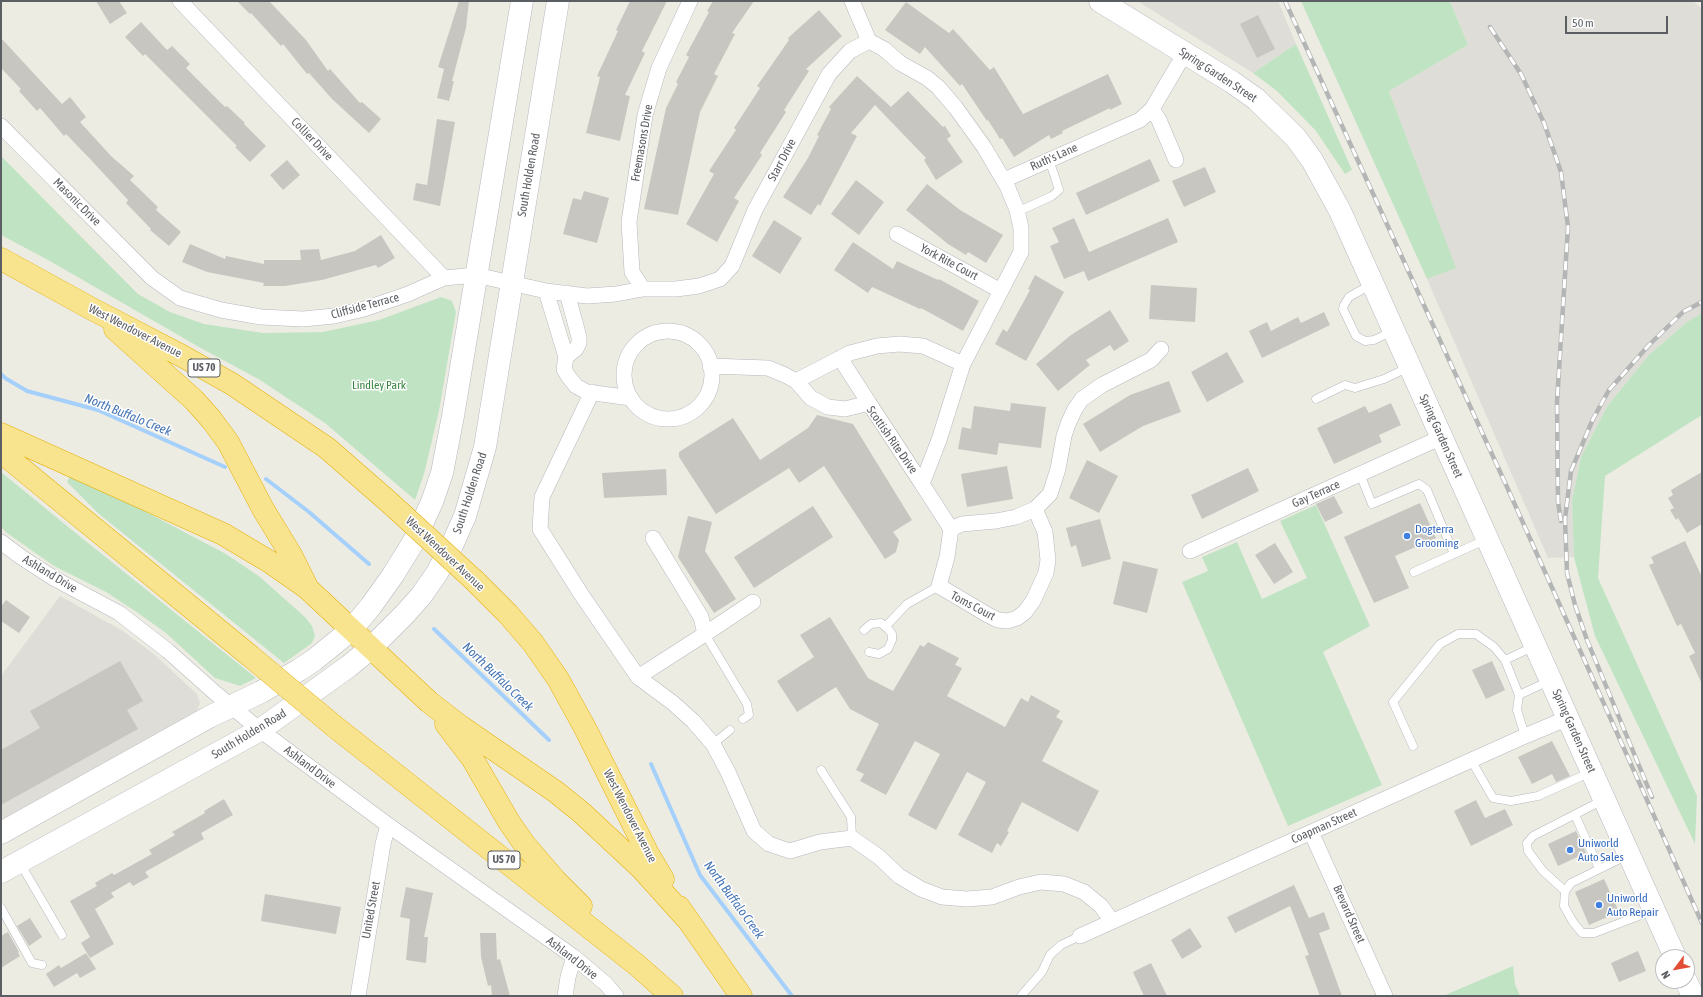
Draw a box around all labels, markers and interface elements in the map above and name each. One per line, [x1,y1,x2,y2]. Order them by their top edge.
scale bar [1567,8,1670,34]
text: 50 m [1572,16,1594,30]
street label: Spring Garden Street [1176,44,1260,106]
street label: Freemasons Drive [628,103,656,183]
street label: Collier Drive [288,115,336,163]
street label: South Holden Road [515,132,543,218]
street label: Starr Drive [765,136,799,184]
street label: Ruth's Lane [1028,140,1080,174]
street label: Masonic Drive [50,175,104,229]
street label: York Rite Court [918,241,980,283]
street label: Cliffside Terrace [329,290,401,322]
street label: West Wendover Avenue [86,301,184,361]
road number: US 70 [188,359,220,377]
park label: Lindley Park [352,378,406,392]
water label: North Buffalo Creek [82,390,174,440]
street label: Spring Garden Street [1416,392,1466,480]
street label: Scottish Rite Drive [863,404,921,476]
street label: South Holden Road [450,451,490,535]
street label: Gay Terrace [1290,477,1342,511]
street label: West Wendover Avenue [403,514,487,594]
place label: Dogterra Grooming [1415,522,1459,550]
marker: Dogterra Grooming [1402,531,1412,541]
street label: Ashland Drive [20,552,80,596]
street label: Toms Court [948,588,998,624]
water label: North Buffalo Creek [459,639,537,715]
street label: Spring Garden Street [1549,687,1599,775]
street label: South Holden Road [209,706,289,762]
street label: Ashland Drive [281,743,339,791]
street label: West Wendover Avenue [600,767,660,865]
street label: Coapman Street [1289,805,1359,847]
place label: Uniworld Auto Sales [1578,836,1624,864]
marker: Uniworld Auto Sales [1565,845,1575,855]
road number: US 70 [488,851,520,869]
water label: North Buffalo Creek [700,858,768,942]
street label: United Street [359,880,383,940]
street label: Brevard Street [1330,883,1368,945]
place label: Uniworld Auto Repair [1607,891,1658,919]
marker: Uniworld Auto Repair [1594,900,1604,910]
street label: Ashland Drive [543,934,601,982]
north arrow [1655,949,1695,989]
text: N [1659,969,1672,981]

